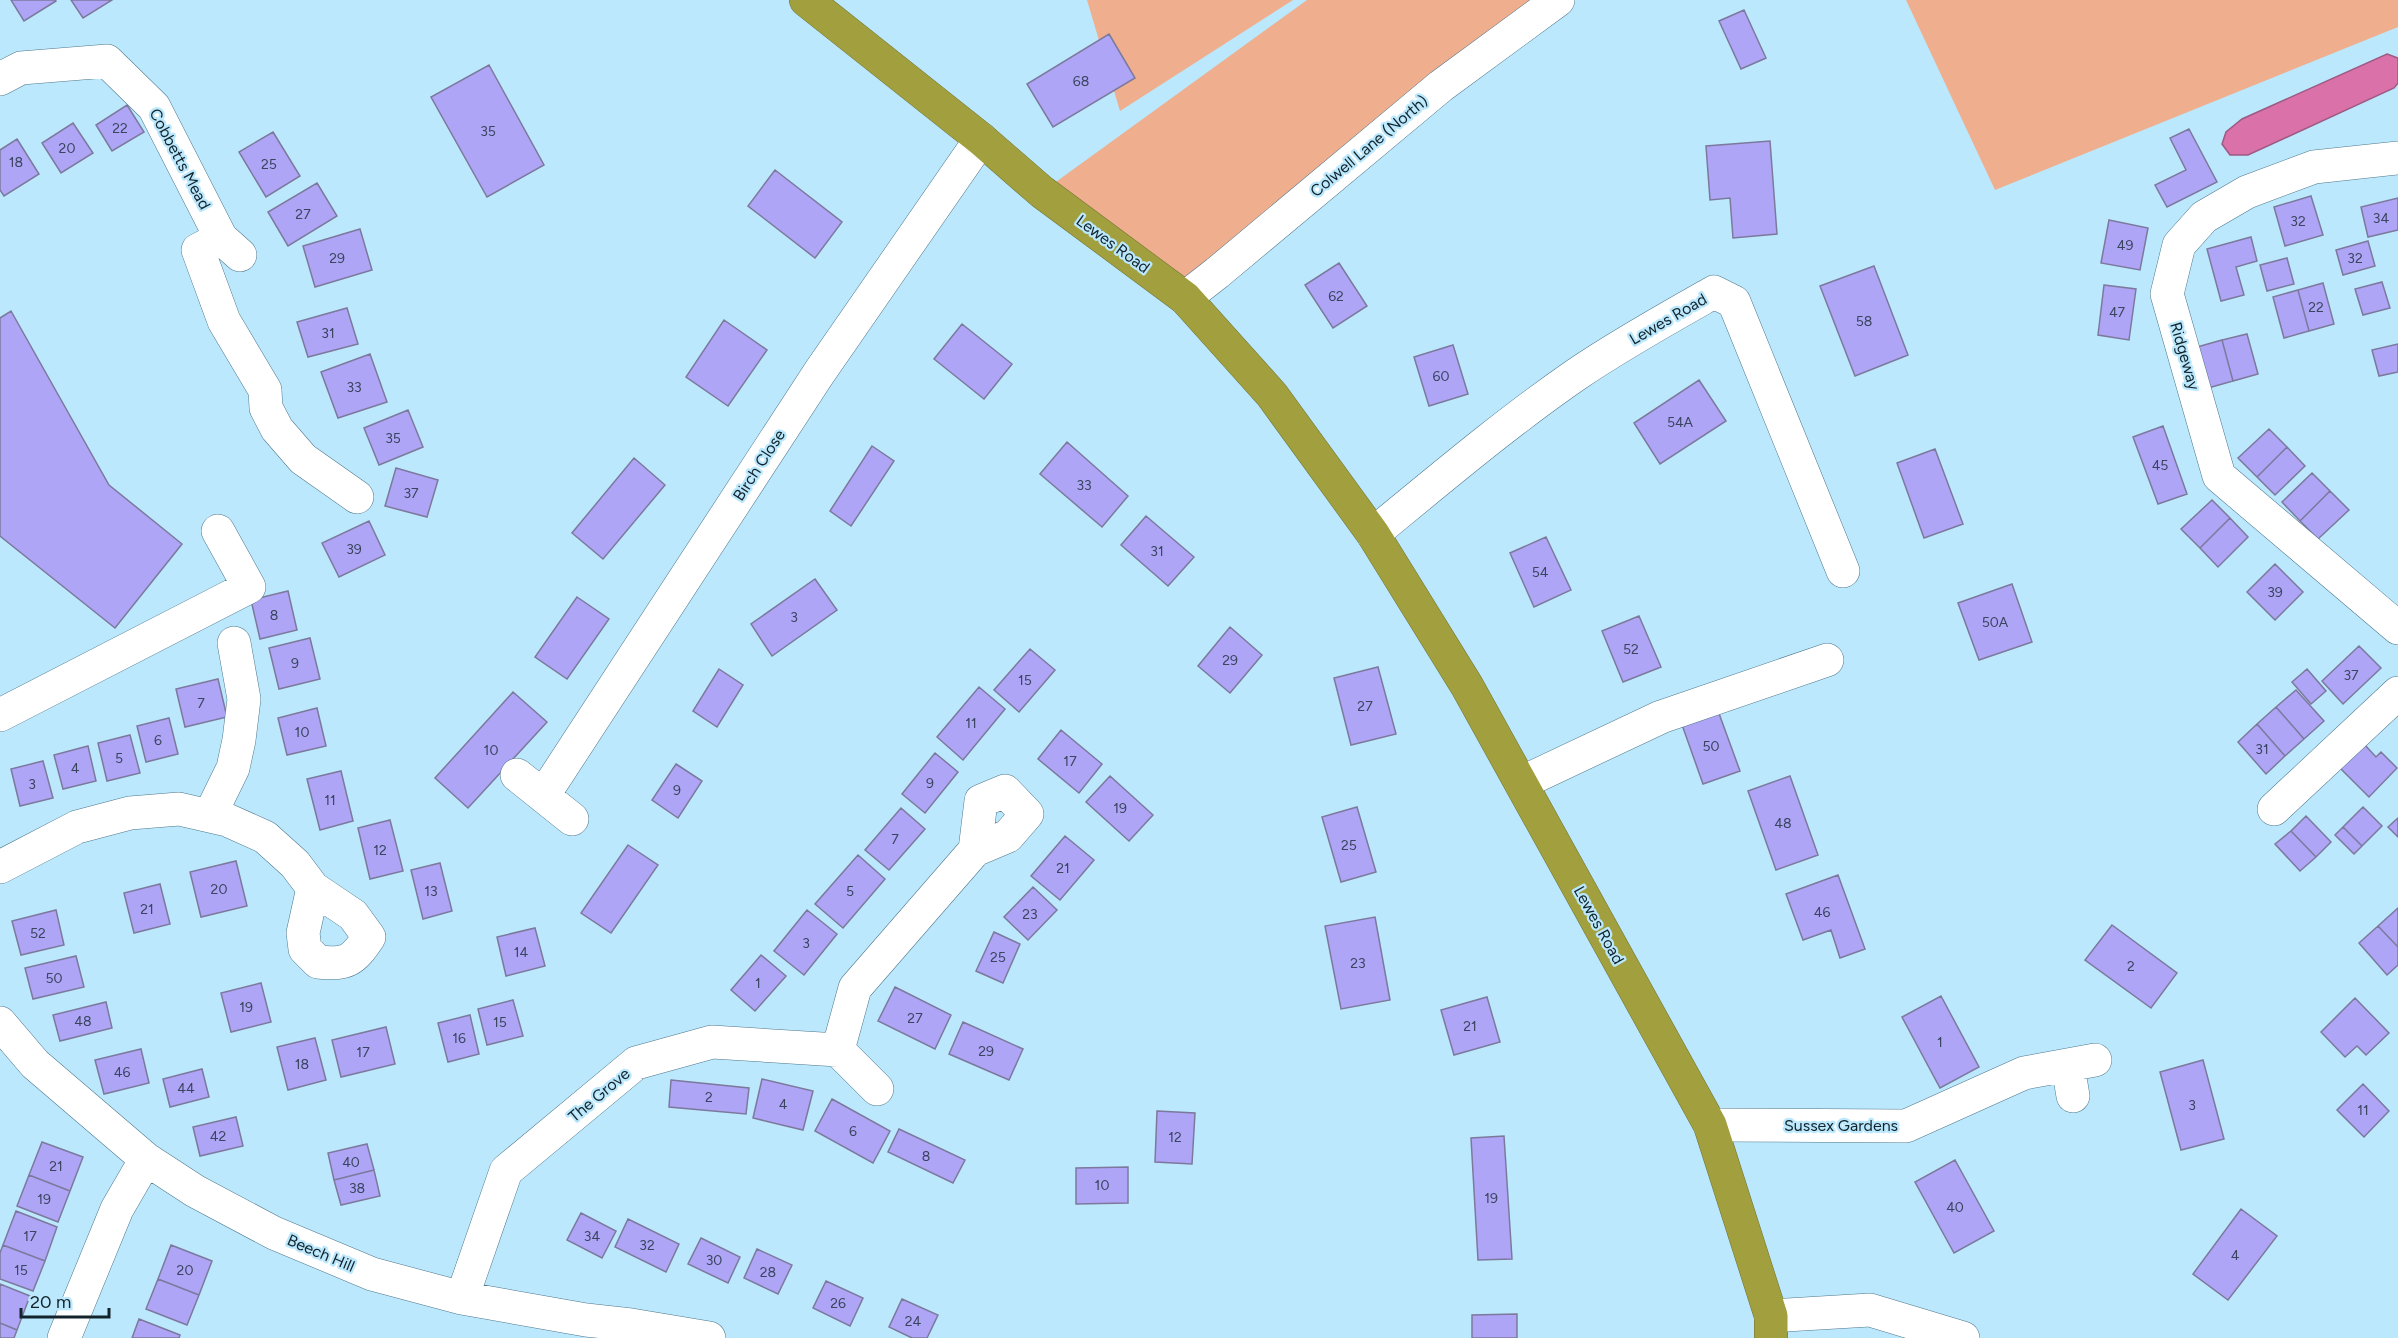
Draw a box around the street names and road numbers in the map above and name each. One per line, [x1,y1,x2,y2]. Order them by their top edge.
street label: Colwell Lane (North) [1306,91,1432,201]
street label: Cobbetts Mead [145,105,215,213]
street label: Lewes Road [1073,211,1153,277]
street label: Lewes Road [1626,289,1710,349]
street label: Ridgeway [2166,320,2204,393]
street label: Birch Close [729,426,789,504]
street label: Lewes Road [1570,883,1628,967]
street label: The Grove [565,1064,634,1126]
street label: Sussex Gardens [1784,1116,1898,1135]
street label: Beech Hill [284,1230,358,1276]

